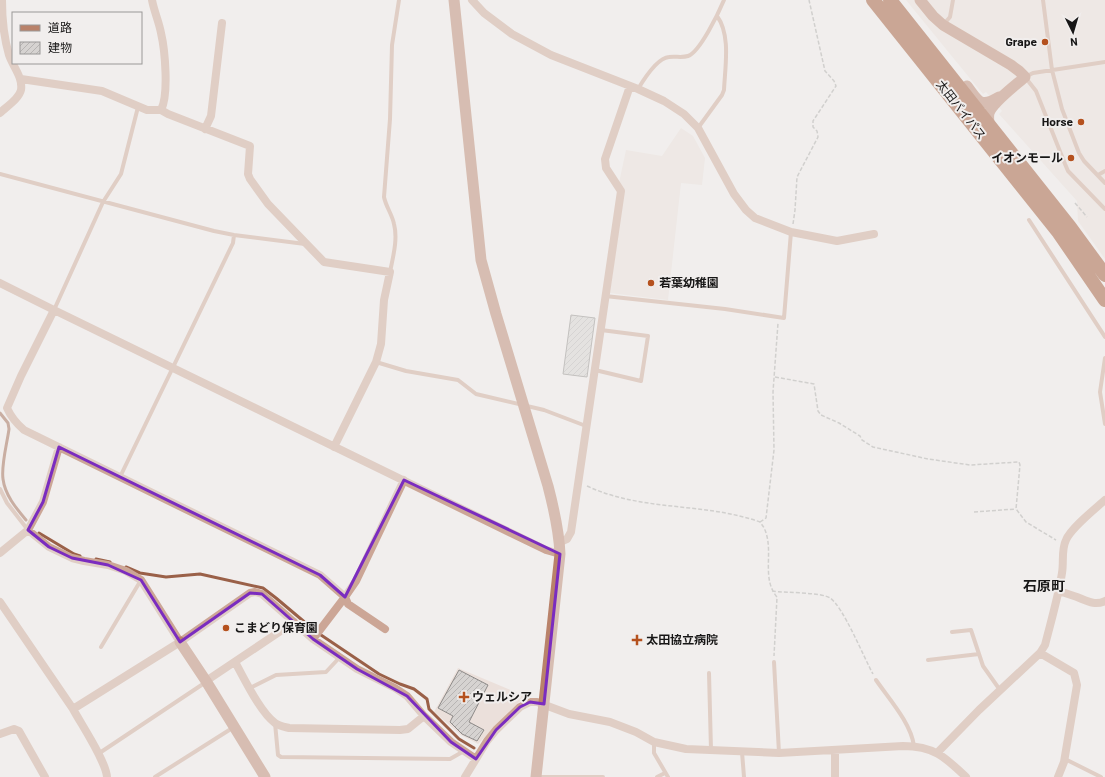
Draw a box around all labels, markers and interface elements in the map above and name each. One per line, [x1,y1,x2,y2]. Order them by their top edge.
legend [12,12,142,64]
north arrow [1053,12,1093,52]
text: 道路 [48,20,72,34]
place label: Grape [1005,34,1037,48]
text: N [1070,36,1078,49]
marker: Grape [1040,37,1050,47]
text: 建物 [48,40,72,54]
street label: 太田バイパス [934,77,989,142]
place label: Horse [1042,114,1073,128]
marker: Horse [1076,117,1086,127]
place label: イオンモール [991,150,1063,164]
marker: イオンモール [1066,153,1076,163]
place label: 若葉幼稚園 [659,275,719,289]
marker: 若葉幼稚園 [646,278,656,288]
district label: 石原町 [1023,577,1065,594]
place label: こまどり保育園 [234,620,318,634]
marker: こまどり保育園 [221,623,231,633]
place label: 太田協立病院 [646,632,718,646]
marker: 太田協立病院 [631,634,643,646]
place label: ウェルシア [472,689,532,703]
marker: ウェルシア [459,692,469,702]

